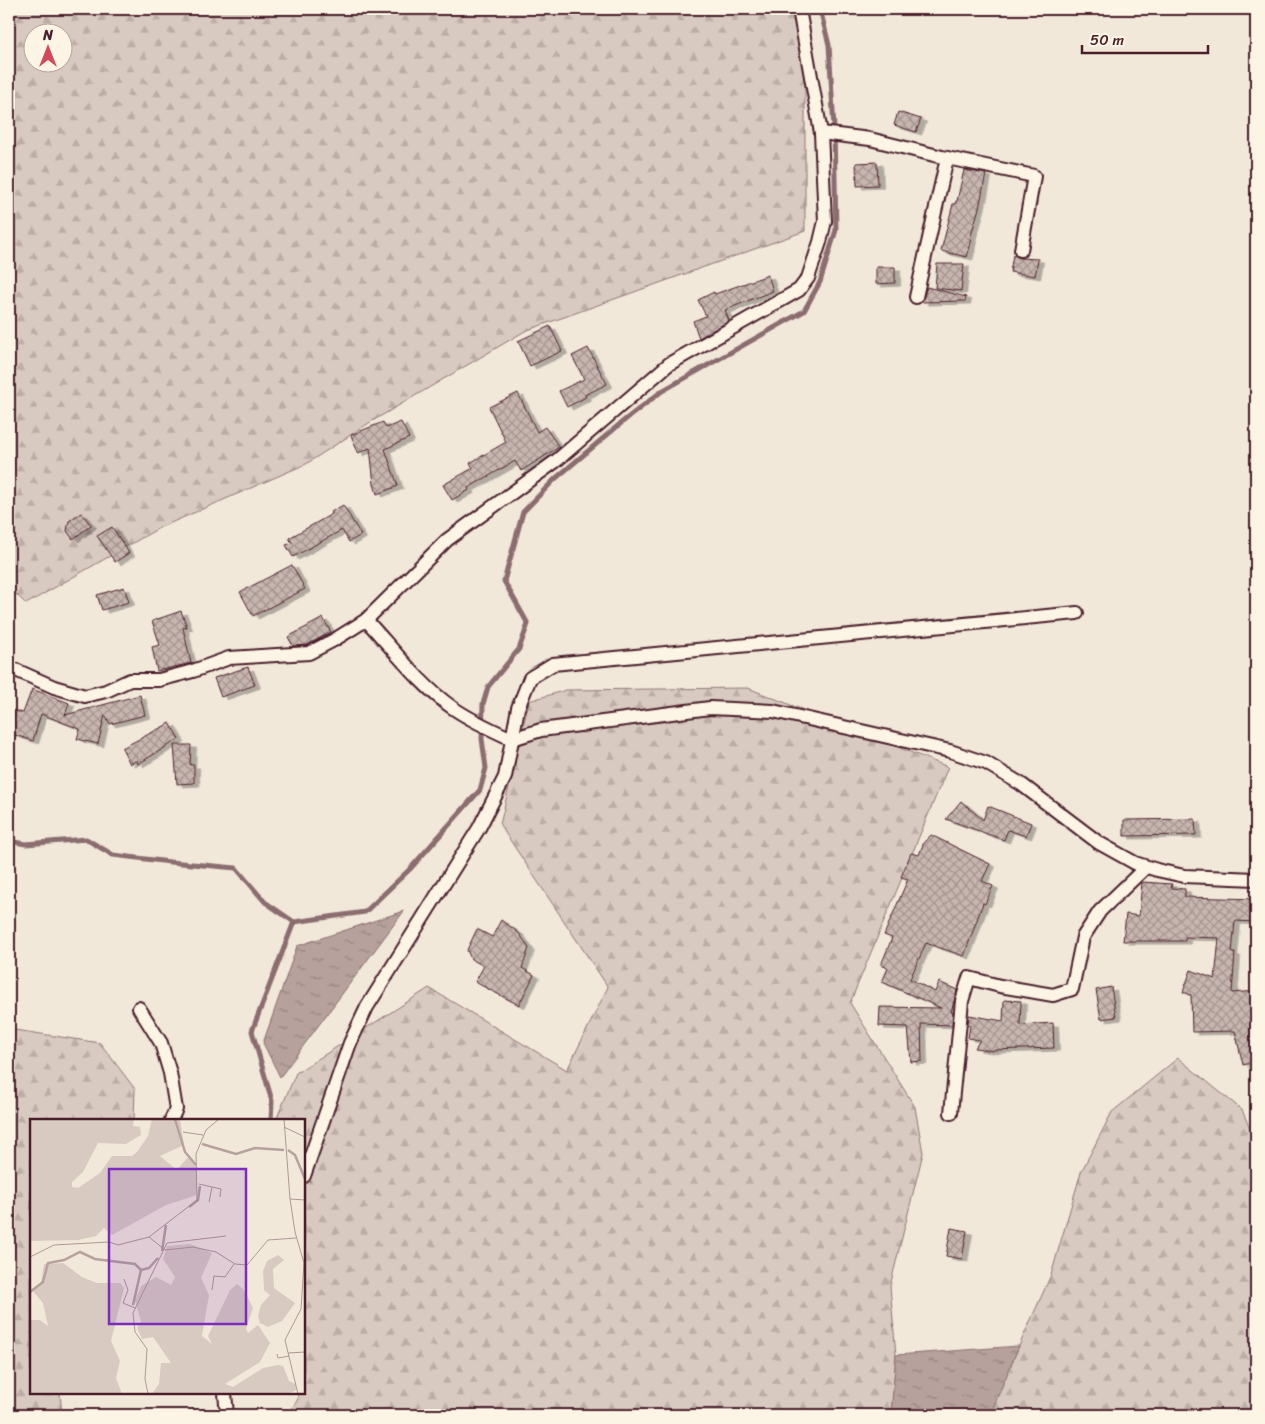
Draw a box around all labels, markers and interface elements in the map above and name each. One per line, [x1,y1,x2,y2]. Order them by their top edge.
north arrow [22,22,72,72]
scale bar [1082,22,1209,54]
text: N [42,23,53,48]
text: 50 m [1090,27,1125,53]
inset map [30,1119,305,1394]

